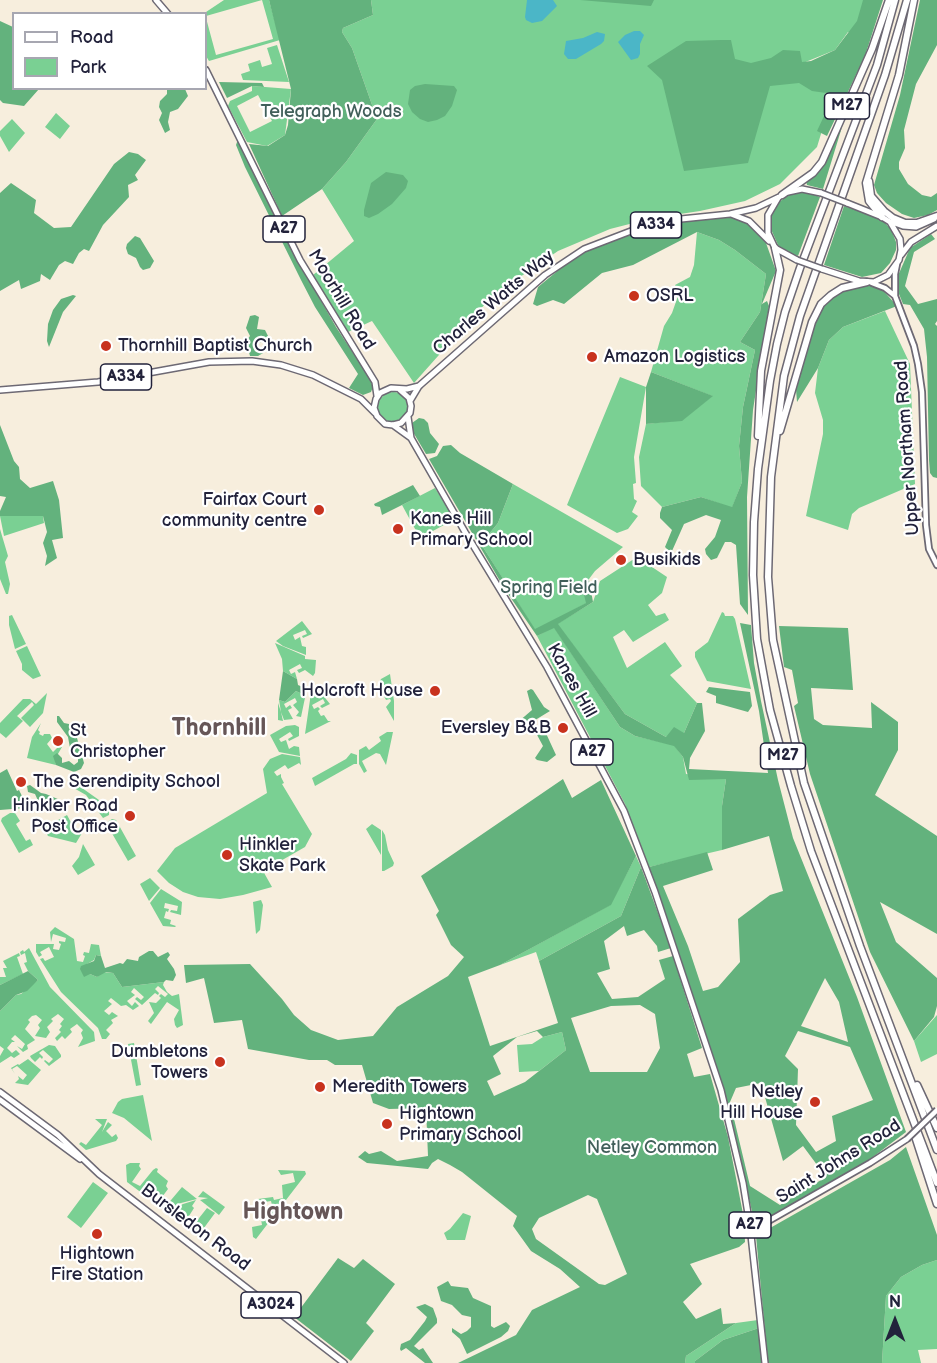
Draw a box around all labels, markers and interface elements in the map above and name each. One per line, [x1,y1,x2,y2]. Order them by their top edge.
legend [12,12,207,90]
text: Road [70,27,114,48]
text: Park [70,57,106,78]
road number: M27 [824,93,870,119]
park label: Telegraph Woods [260,101,402,123]
road number: A334 [630,212,682,238]
road number: A27 [263,216,305,242]
street label: Moorhill Road [303,246,379,354]
street label: Charles Watts Way [429,246,559,360]
place label: OSRL [646,285,694,307]
marker: OSRL [627,289,641,303]
place label: Thornhill Baptist Church [118,335,312,357]
marker: Thornhill Baptist Church [99,339,113,353]
place label: Amazon Logistics [604,346,745,368]
marker: Amazon Logistics [585,350,599,364]
street label: Upper Northam Road [891,360,925,536]
road number: A334 [100,364,152,390]
place label: Fairfax Court community centre [162,489,307,532]
marker: Fairfax Court community centre [312,503,326,517]
place label: Kanes Hill Primary School [410,508,532,550]
marker: Kanes Hill Primary School [391,522,405,536]
place label: Busikids [633,549,701,571]
marker: Busikids [614,553,628,567]
park label: Spring Field [500,577,598,599]
street label: Kanes Hill [542,640,600,722]
place label: Holcroft House [301,680,423,702]
marker: Holcroft House [428,684,442,698]
district label: Thornhill [172,715,266,743]
place label: Eversley B&B [441,717,551,739]
place label: St Christopher [70,720,165,762]
marker: Eversley B&B [556,721,570,735]
marker: St Christopher [51,734,65,748]
road number: A27 [571,739,613,765]
road number: M27 [760,743,806,769]
place label: The Serendipity School [33,771,220,793]
marker: The Serendipity School [14,775,28,789]
place label: Hinkler Road Post Office [12,795,118,838]
marker: Hinkler Road Post Office [123,809,137,823]
place label: Hinkler Skate Park [239,834,325,876]
marker: Hinkler Skate Park [220,848,234,862]
place label: Dumbletons Towers [111,1041,208,1084]
marker: Dumbletons Towers [213,1055,227,1069]
place label: Meredith Towers [332,1076,467,1098]
marker: Meredith Towers [313,1080,327,1094]
place label: Netley Hill House [720,1081,803,1124]
marker: Netley Hill House [808,1095,822,1109]
place label: Hightown Primary School [399,1103,521,1146]
street label: Saint Johns Road [773,1115,905,1209]
marker: Hightown Primary School [380,1117,394,1131]
park label: Netley Common [587,1137,717,1159]
street label: Bursledon Road [136,1180,254,1276]
district label: Hightown [243,1199,343,1227]
road number: A27 [729,1212,771,1238]
marker: Hightown Fire Station [90,1227,104,1241]
place label: Hightown Fire Station [51,1243,143,1286]
north arrow [865,1291,925,1351]
road number: A3024 [241,1292,301,1318]
text: N [889,1293,901,1312]

